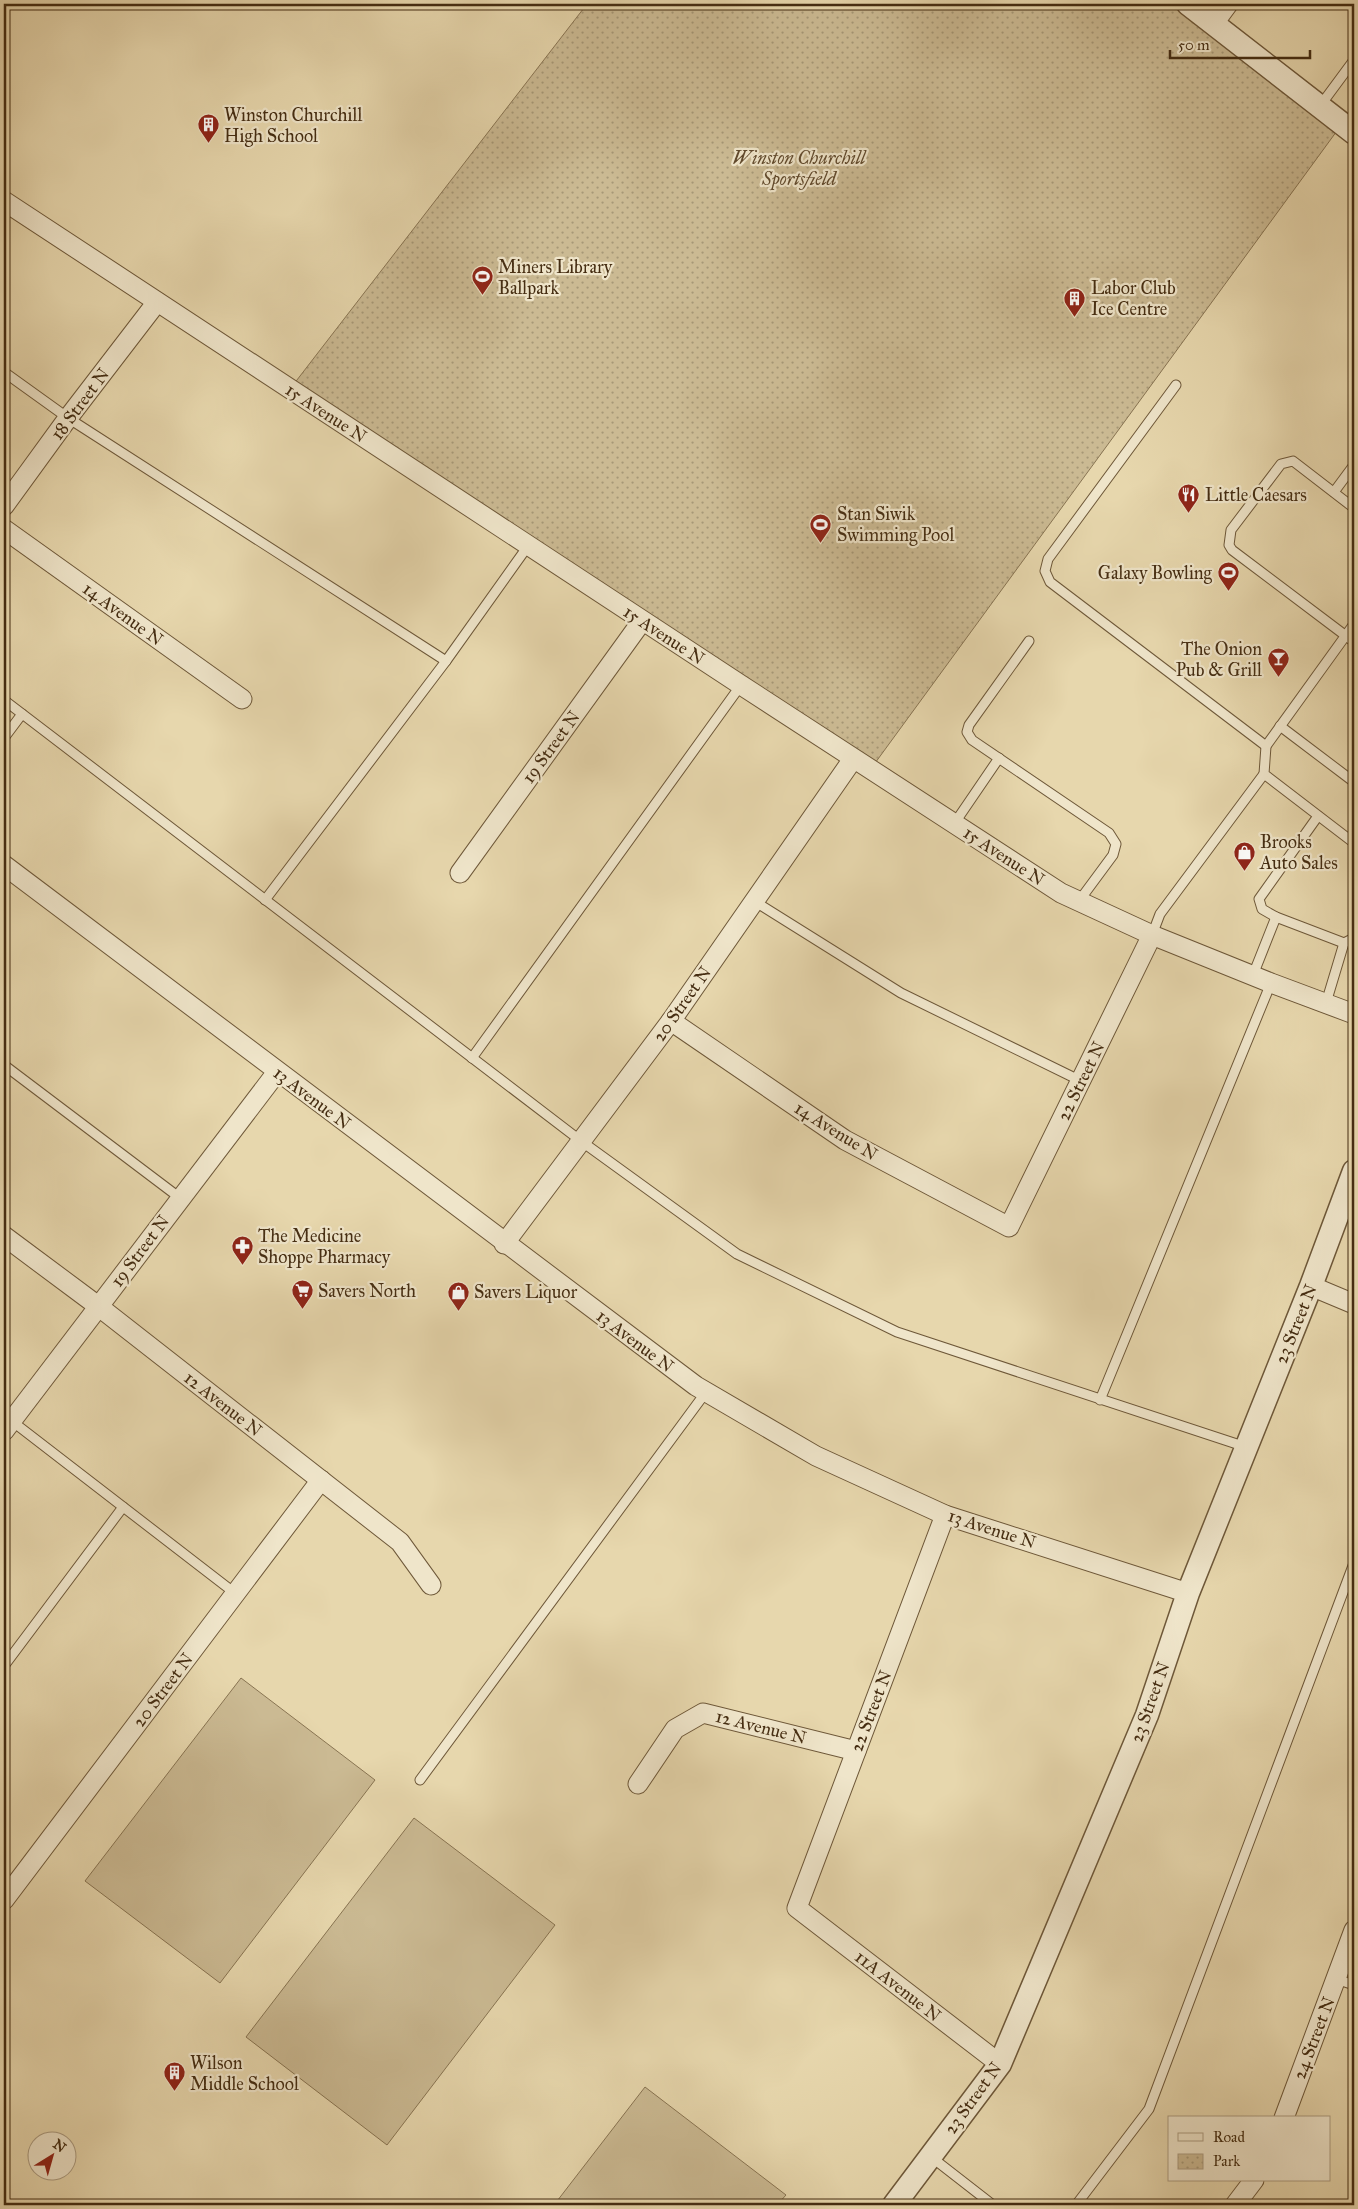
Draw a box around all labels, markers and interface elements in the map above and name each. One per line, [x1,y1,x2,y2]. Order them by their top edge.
scale bar [1170,28,1310,60]
text: 50 m [1178,36,1210,54]
place label: Winston Churchill High School [224,104,362,148]
building icon: Winston Churchill High School [196,113,220,144]
park label: Winston Churchill Sportsfield [733,147,868,191]
place label: Miners Library Ballpark [498,256,613,299]
sports icon: Miners Library Ballpark [470,265,494,296]
place label: Labor Club Ice Centre [1091,277,1176,320]
building icon: Labor Club Ice Centre [1063,286,1087,317]
street label: 18 Street N [46,364,114,444]
street label: 15 Avenue N [281,379,371,447]
restaurant icon: Little Caesars [1177,483,1201,514]
place label: Little Caesars [1205,484,1307,506]
place label: Stan Siwik Swimming Pool [837,503,954,547]
sports icon: Stan Siwik Swimming Pool [809,512,833,543]
sports icon: Galaxy Bowling [1216,561,1240,592]
place label: Galaxy Bowling [1098,562,1213,585]
street label: 14 Avenue N [78,577,168,651]
street label: 15 Avenue N [619,601,709,669]
place label: The Onion Pub & Grill [1176,638,1262,681]
bar icon: The Onion Pub & Grill [1266,647,1290,678]
street label: 19 Street N [517,706,585,788]
street label: 15 Avenue N [959,822,1049,890]
place label: Brooks Auto Sales [1259,831,1338,874]
shop icon: Brooks Auto Sales [1232,840,1256,871]
street label: 20 Street N [648,962,716,1046]
street label: 22 Street N [1052,1038,1110,1124]
street label: 13 Avenue N [269,1062,355,1134]
street label: 14 Avenue N [790,1097,882,1165]
street label: 19 Street N [106,1211,174,1291]
place label: The Medicine Shoppe Pharmacy [258,1225,391,1268]
pharmacy icon: The Medicine Shoppe Pharmacy [230,1234,254,1265]
supermarket icon: Savers North [290,1279,314,1310]
place label: Savers North [318,1280,416,1302]
shop icon: Savers Liquor [446,1280,470,1311]
place label: Savers Liquor [474,1281,577,1304]
street label: 23 Street N [1270,1281,1322,1367]
street label: 13 Avenue N [592,1305,678,1377]
street label: 12 Avenue N [180,1367,266,1441]
street label: 13 Avenue N [945,1504,1039,1554]
street label: 20 Street N [128,1649,198,1731]
street label: 23 Street N [1125,1659,1175,1745]
street label: 22 Street N [845,1667,897,1755]
street label: 12 Avenue N [713,1705,809,1749]
street label: 11A Avenue N [850,1946,946,2026]
street label: 24 Street N [1288,1994,1340,2082]
place label: Wilson Middle School [190,2052,299,2095]
street label: 23 Street N [939,2058,1007,2138]
building icon: Wilson Middle School [162,2061,186,2092]
legend [1168,2116,1330,2182]
text: Road [1213,2128,1245,2146]
north arrow [28,2132,78,2182]
text: N [50,2136,69,2156]
text: Park [1213,2152,1240,2170]

